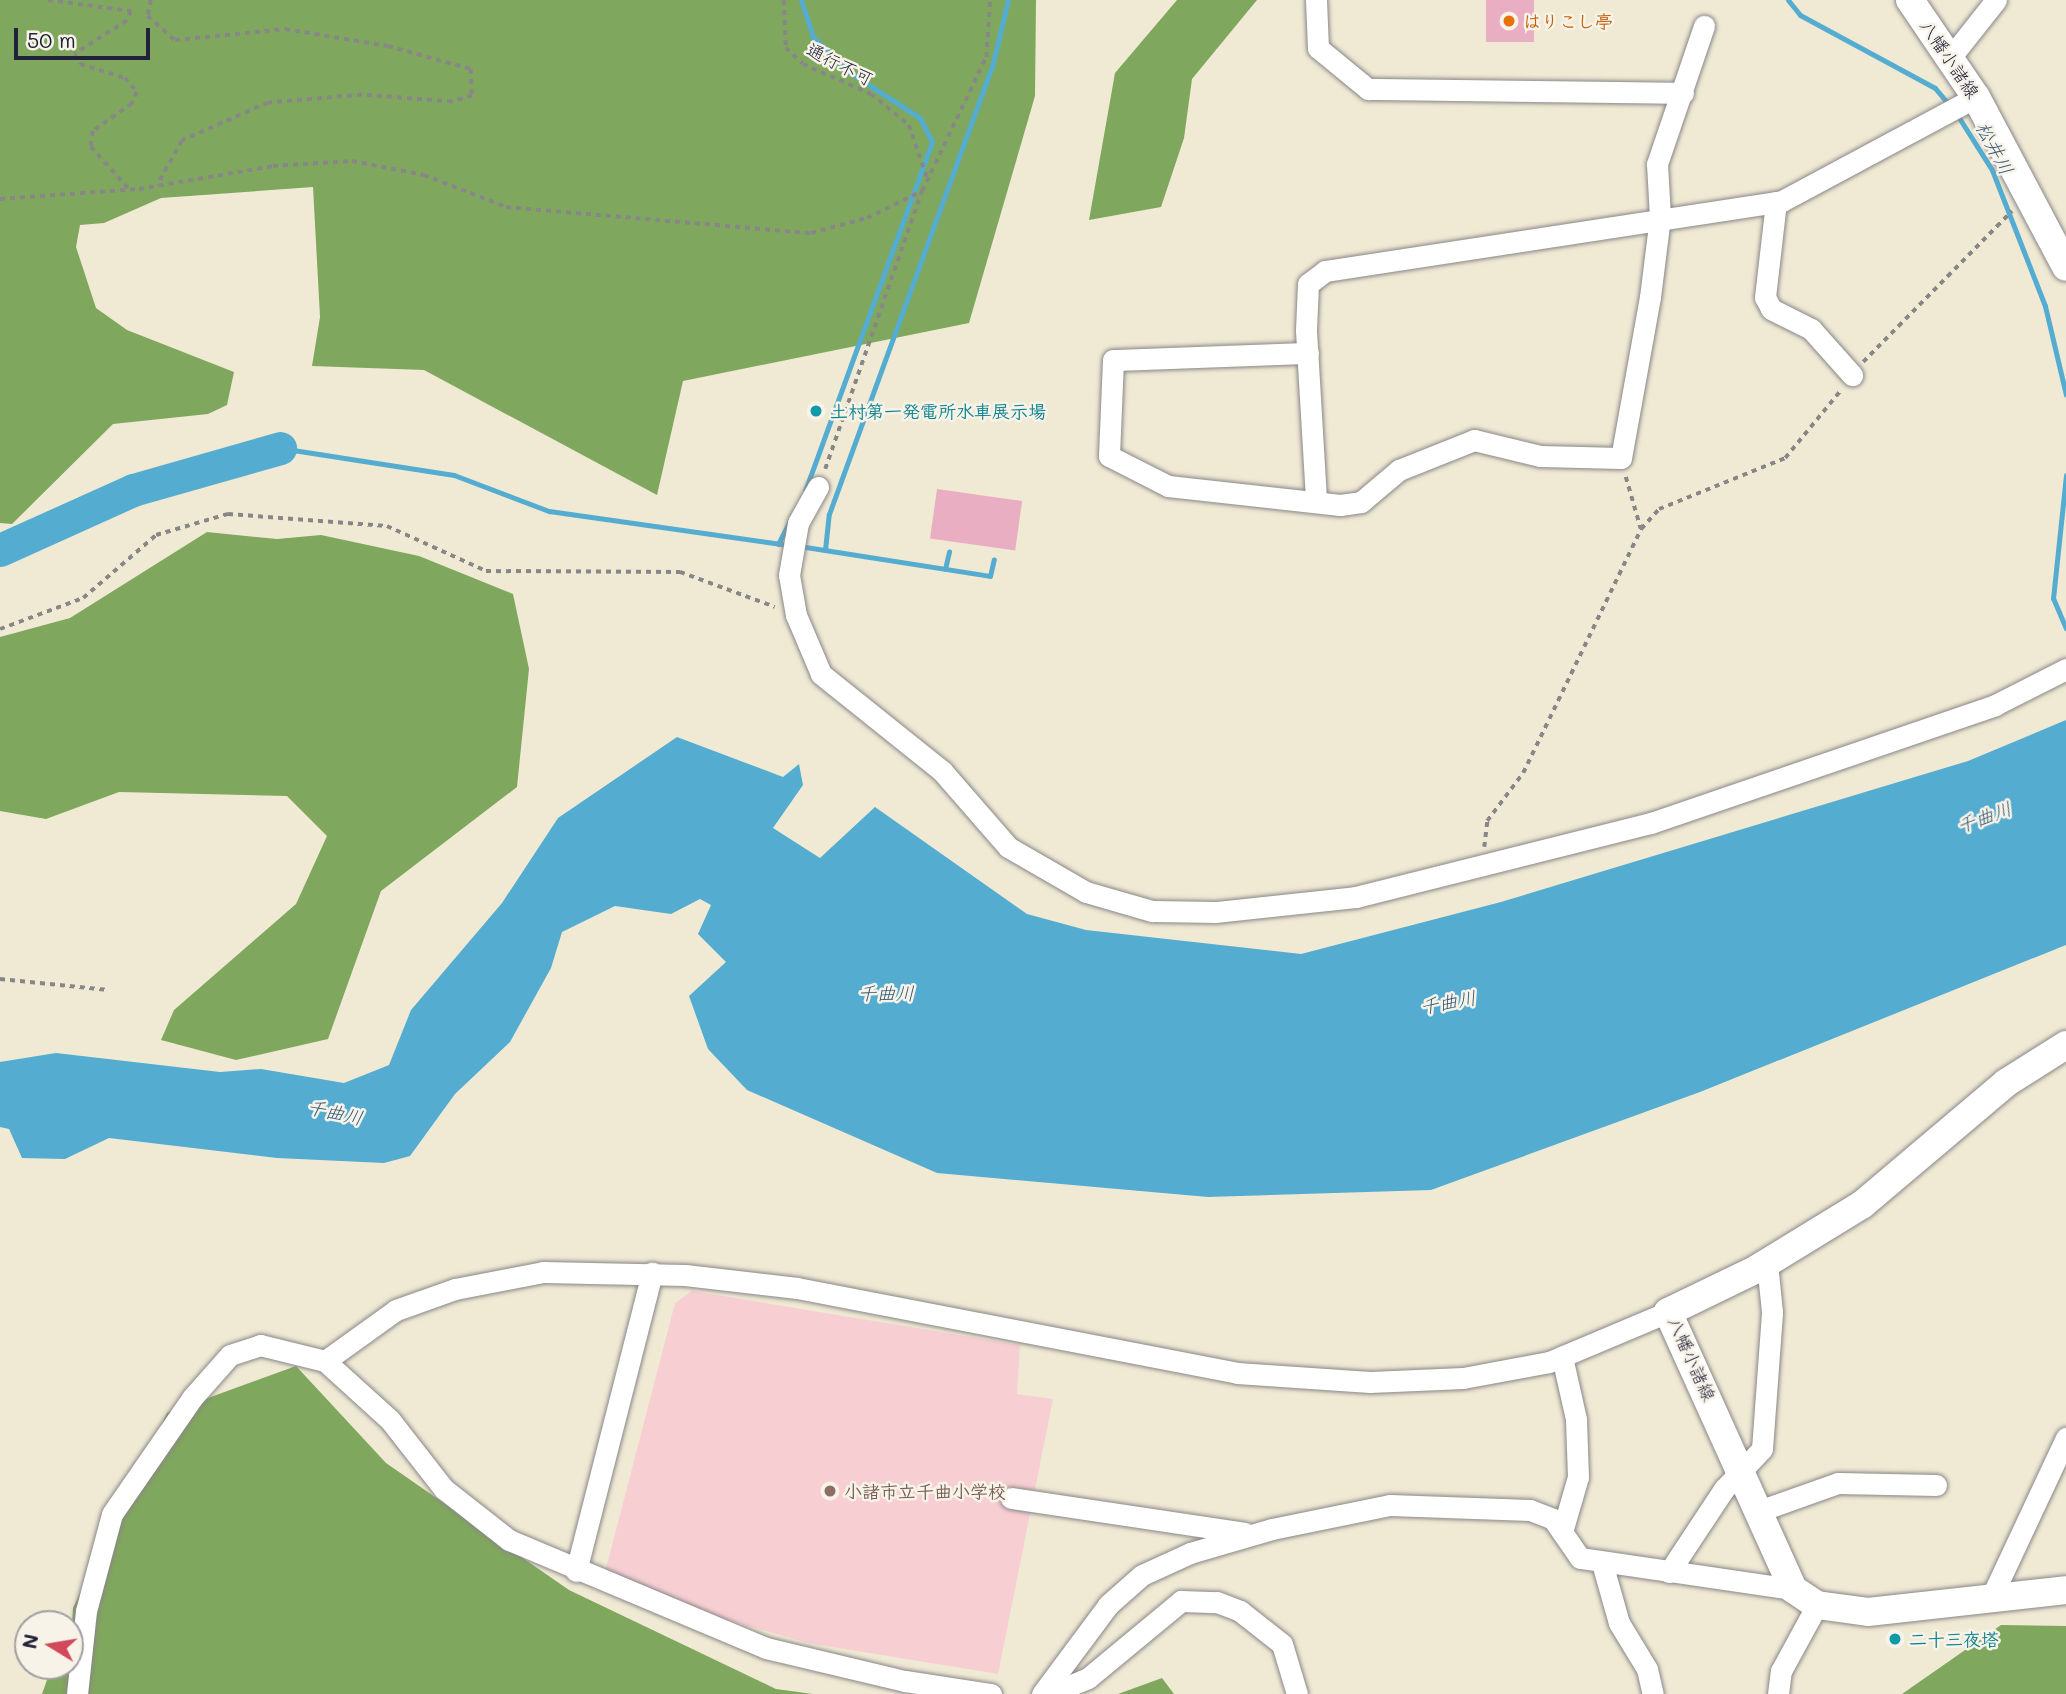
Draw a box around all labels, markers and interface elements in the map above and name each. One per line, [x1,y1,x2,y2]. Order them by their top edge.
place label: はりこし亭 [1523,10,1613,32]
marker: はりこし亭 [1501,13,1517,29]
scale bar [18,14,154,58]
street label: 八幡小諸線 [1916,16,1984,102]
text: 50 m [27,26,76,53]
street label: 通行不可 [803,38,877,90]
water label: 松井川 [1972,117,2018,179]
place label: 土村第一発電所水車展示場 [830,400,1046,422]
marker: 土村第一発電所水車展示場 [808,403,824,419]
water label: 千曲川 [1953,797,2015,837]
water label: 千曲川 [858,982,914,1004]
water label: 千曲川 [1418,986,1478,1018]
water label: 千曲川 [305,1095,365,1129]
street label: 八幡小諸線 [1664,1313,1720,1405]
place label: 小諸市立千曲小学校 [844,1480,1006,1502]
marker: 小諸市立千曲小学校 [822,1483,838,1499]
north arrow [14,1610,84,1680]
place label: 二十三夜塔 [1909,1628,1999,1650]
marker: 二十三夜塔 [1887,1631,1903,1647]
text: N [16,1632,44,1651]

